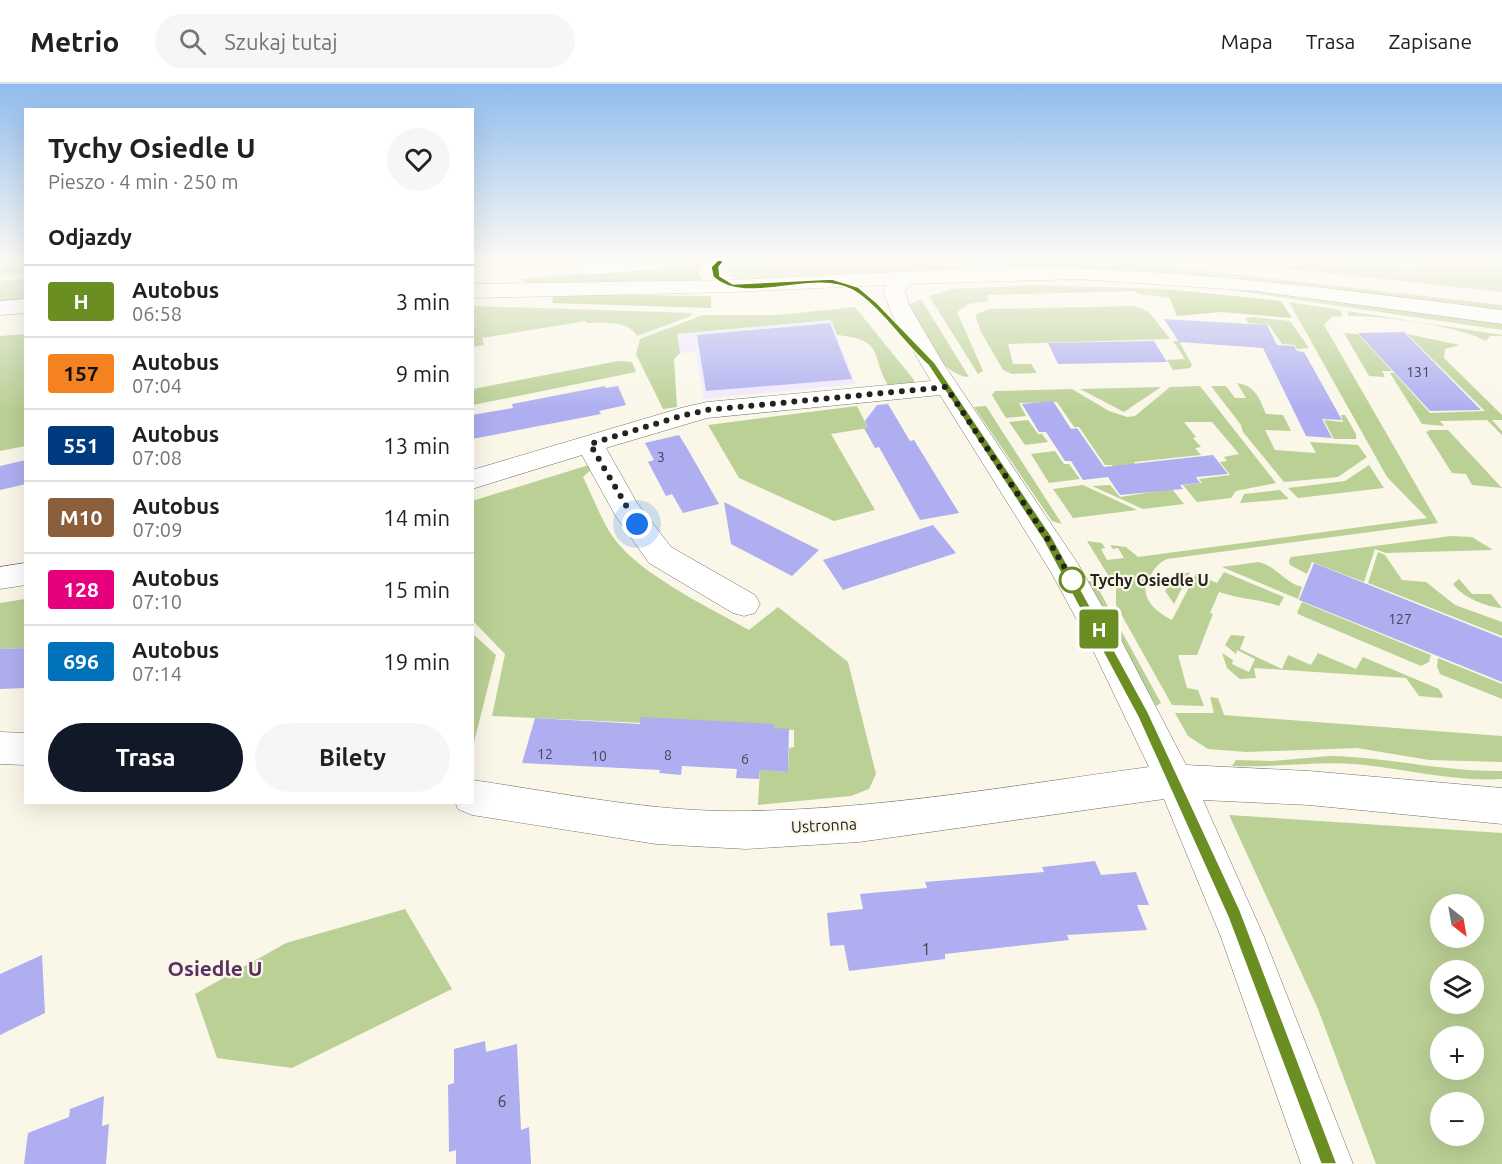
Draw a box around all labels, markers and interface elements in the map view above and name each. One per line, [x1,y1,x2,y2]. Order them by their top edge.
search box [155,14,575,68]
icon: search [176,25,209,58]
text: Metrio [30,26,119,57]
text: Szukaj tutaj [224,29,338,54]
text: Mapa [1221,29,1273,53]
text: Trasa [1306,29,1355,53]
text: Zapisane [1388,29,1472,53]
button: heart [387,128,450,191]
text: Tychy Osiedle U [48,132,256,163]
text: Pieszo · 4 min · 250 m [48,170,238,193]
text: Odjazdy [48,224,132,249]
text: Autobus [132,277,219,302]
text: H [73,289,89,313]
text: 3 min [396,289,450,314]
text: 06:58 [132,302,182,325]
text: Autobus [132,349,219,374]
text: 157 [63,361,99,385]
text: 9 min [396,361,450,386]
house number: 131 [1406,364,1430,380]
text: 07:04 [132,374,182,397]
text: Autobus [132,421,219,446]
text: 551 [63,433,99,457]
text: 13 min [383,433,450,458]
text: 07:08 [132,446,182,469]
house number: 3 [657,449,665,465]
text: Autobus [132,493,220,518]
text: M10 [60,505,102,529]
text: 14 min [383,505,450,530]
your location [622,509,652,539]
text: 07:09 [132,518,182,541]
text: Autobus [132,565,219,590]
marker: Tychy Osiedle U [1059,567,1085,593]
place label: Tychy Osiedle U [1090,571,1209,589]
text: 128 [63,577,99,601]
text: 15 min [383,577,450,602]
text: 07:10 [132,590,182,613]
line badge: H [1080,610,1118,648]
house number: 127 [1388,611,1412,627]
text: H [1091,617,1107,641]
text: Autobus [132,637,219,662]
text: 696 [63,649,99,673]
text: 19 min [383,649,450,674]
text: 07:14 [132,662,182,685]
button: Trasa [48,723,243,792]
button: Bilety [255,723,450,792]
house number: 12 [537,746,553,762]
house number: 8 [664,747,672,763]
house number: 10 [591,748,607,764]
house number: 6 [741,751,749,767]
street label: Ustronna [791,814,857,836]
north arrow [1430,894,1484,948]
map controls [1430,894,1484,1146]
house number: 1 [921,940,931,958]
district label: Osiedle U [167,956,263,980]
button: layers [1430,960,1484,1014]
button: + [1430,1026,1484,1080]
house number: 6 [497,1092,507,1110]
button: − [1430,1092,1484,1146]

